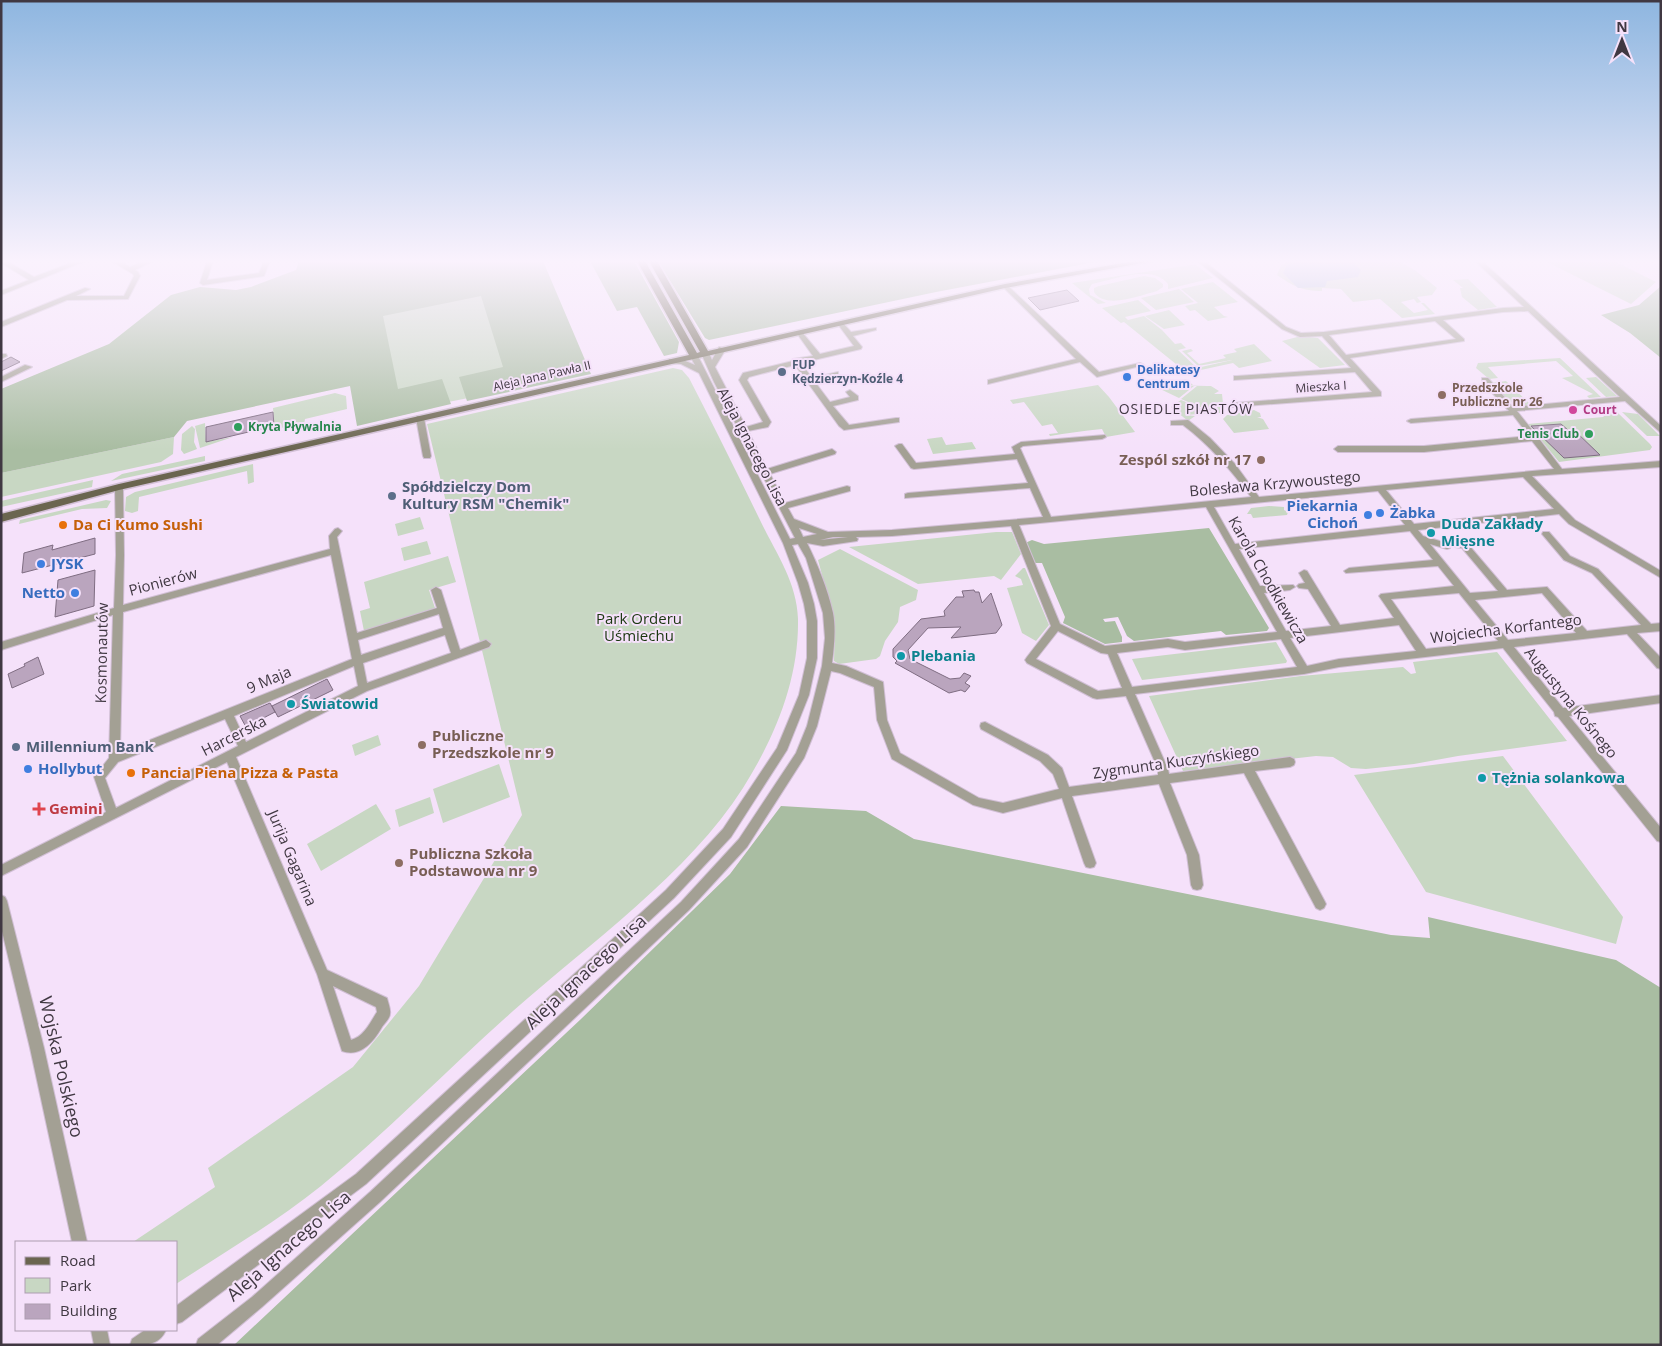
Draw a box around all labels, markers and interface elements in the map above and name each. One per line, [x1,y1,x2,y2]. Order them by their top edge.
north arrow [1597,15,1647,65]
text: N [1616,17,1628,36]
street label: Aleja Jana Pawła II [491,356,592,395]
place label: FUP Kędzierzyn-Koźle 4 [792,356,903,387]
place label: Delikatesy Centrum [1137,361,1200,392]
marker: FUP Kędzierzyn-Koźle 4 [776,366,788,378]
marker: Delikatesy Centrum [1121,371,1133,383]
street label: Mieszka I [1295,376,1347,397]
place label: Przedszkole Publiczne nr 26 [1452,379,1543,410]
street label: Aleja Ignacego Lisa [713,384,793,509]
marker: Przedszkole Publiczne nr 26 [1436,389,1448,401]
district label: OSIEDLE PIASTÓW [1119,399,1253,418]
place label: Court [1583,401,1617,418]
marker: Court [1567,404,1579,416]
place label: Kryta Pływalnia [248,418,342,435]
marker: Kryta Pływalnia [232,421,244,433]
place label: Tenis Club [1518,425,1579,442]
marker: Tenis Club [1583,428,1595,440]
place label: Zespól szkół nr 17 [1119,449,1251,469]
marker: Zespól szkół nr 17 [1255,454,1267,466]
street label: Bolesława Krzywoustego [1188,466,1361,500]
place label: Spółdzielczy Dom Kultury RSM "Chemik" [402,476,569,513]
marker: Spółdzielczy Dom Kultury RSM "Chemik" [386,490,398,502]
place label: Piekarnia Cichoń [1286,495,1358,532]
place label: Żabka [1390,502,1436,522]
marker: Żabka [1374,507,1386,519]
marker: Piekarnia Cichoń [1362,509,1374,521]
street label: Karola Chodkiewicza [1224,512,1313,647]
place label: Duda Zakłady Mięsne [1441,513,1544,550]
place label: Da Ci Kumo Sushi [73,514,203,534]
marker: Da Ci Kumo Sushi [57,519,69,531]
marker: Duda Zakłady Mięsne [1425,527,1437,539]
place label: JYSK [49,553,84,573]
marker: JYSK [35,558,47,570]
street label: Pionierów [126,562,200,600]
place label: Netto [22,582,65,602]
marker: Netto [69,587,81,599]
street label: Kosmonautów [90,602,112,704]
park label: Park Orderu Uśmiechu [596,608,682,645]
street label: Wojciecha Korfantego [1429,609,1583,647]
street label: Augustyna Kośnego [1521,643,1623,762]
place label: Plebania [911,645,976,665]
marker: Plebania [895,650,907,662]
street label: 9 Maja [243,661,294,697]
place label: Światowid [301,693,378,713]
marker: Światowid [285,698,297,710]
street label: Harcerska [198,710,270,760]
place label: Publiczne Przedszkole nr 9 [432,725,554,762]
place label: Millennium Bank [26,736,155,756]
marker: Publiczne Przedszkole nr 9 [416,739,428,751]
street label: Zygmunta Kuczyńskiego [1091,739,1260,783]
marker: Millennium Bank [10,741,22,753]
place label: Hollybut [38,758,103,778]
place label: Pancia Piena Pizza & Pasta [141,762,339,782]
marker: Hollybut [22,763,34,775]
marker: Pancia Piena Pizza & Pasta [125,767,137,779]
place label: Tężnia solankowa [1492,767,1625,787]
marker: Tężnia solankowa [1476,772,1488,784]
place label: Gemini [49,798,102,818]
marker: Gemini [33,803,45,815]
street label: Jurija Gagarina [263,805,322,909]
place label: Publiczna Szkoła Podstawowa nr 9 [409,843,538,880]
marker: Publiczna Szkoła Podstawowa nr 9 [393,857,405,869]
street label: Aleja Ignacego Lisa [519,909,651,1034]
street label: Wojska Polskiego [34,994,90,1140]
street label: Aleja Ignacego Lisa [221,1184,356,1306]
legend [15,1241,178,1331]
text: Road [60,1250,96,1270]
text: Park [60,1275,91,1295]
text: Building [60,1300,117,1320]

